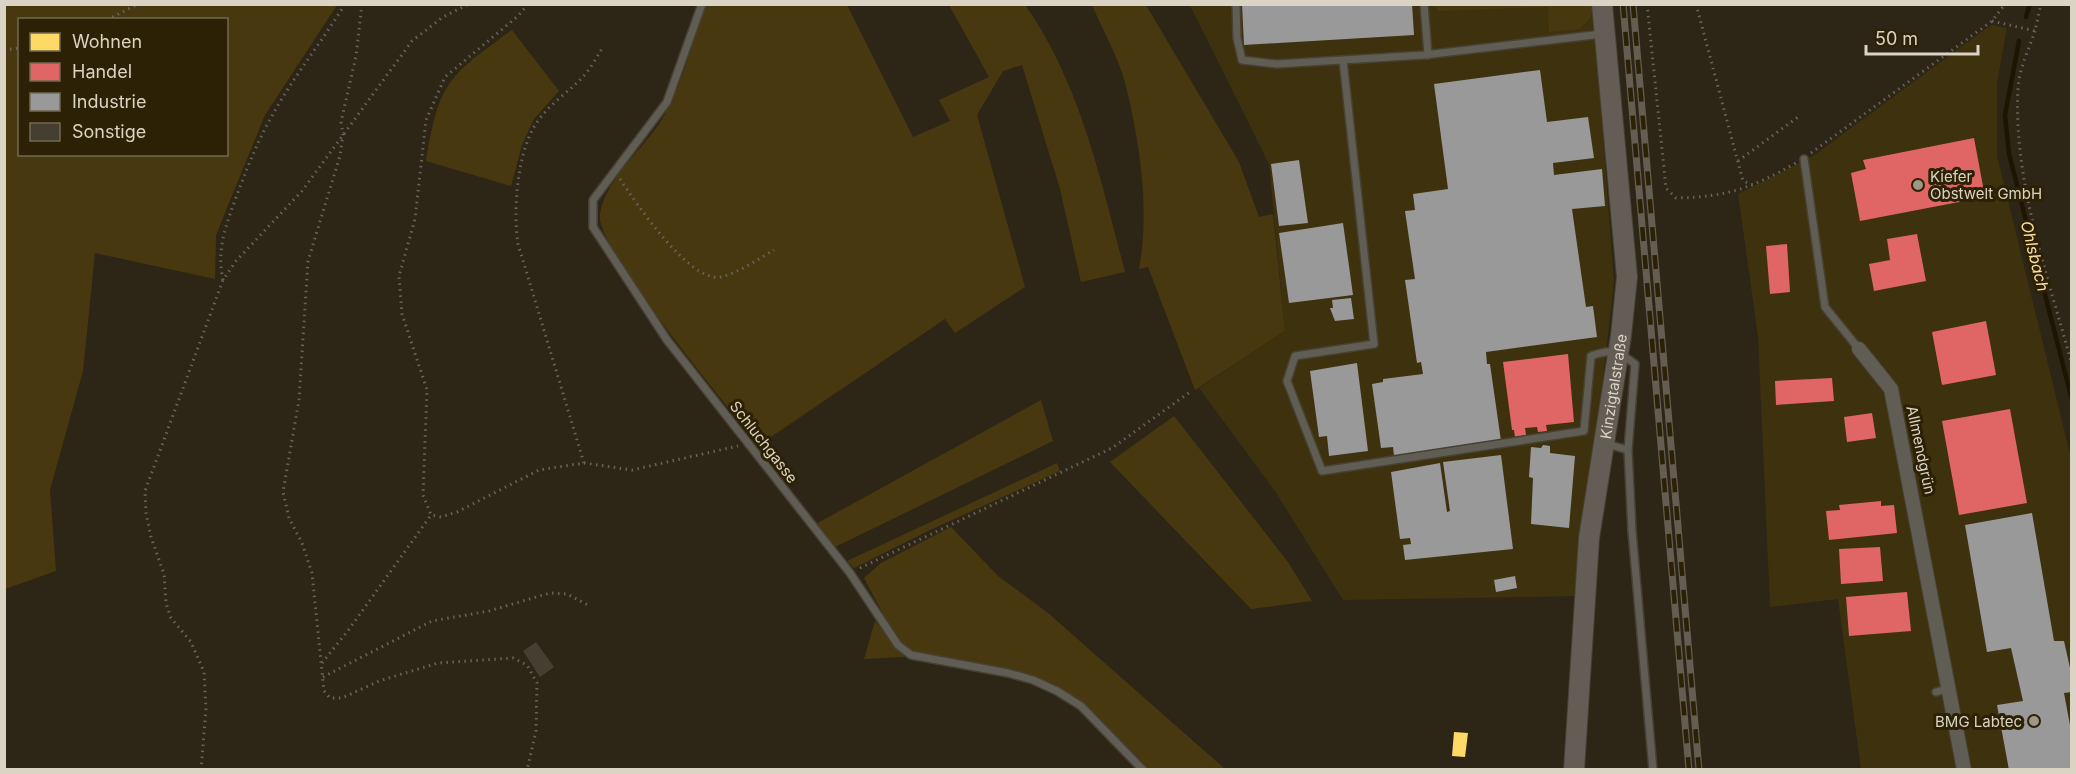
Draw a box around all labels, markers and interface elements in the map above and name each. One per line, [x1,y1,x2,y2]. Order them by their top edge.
legend [18,18,228,156]
scale bar [1866,18,1978,56]
text: 50 m [1875,28,1918,49]
text: Wohnen [72,31,142,52]
text: Handel [72,61,132,82]
text: Industrie [72,91,146,112]
text: Sonstige [72,121,146,142]
place label: Kiefer Obstwelt GmbH [1930,167,2042,203]
marker: Kiefer Obstwelt GmbH [1911,178,1925,192]
water label: Ohlsbach [2017,219,2053,293]
street label: Kinzigtalstraße [1595,333,1631,440]
street label: Schluchgasse [726,397,802,487]
street label: Allmendgrün [1902,404,1940,496]
place label: BMG Labtec [1935,712,2022,731]
marker: BMG Labtec [2027,714,2041,728]

